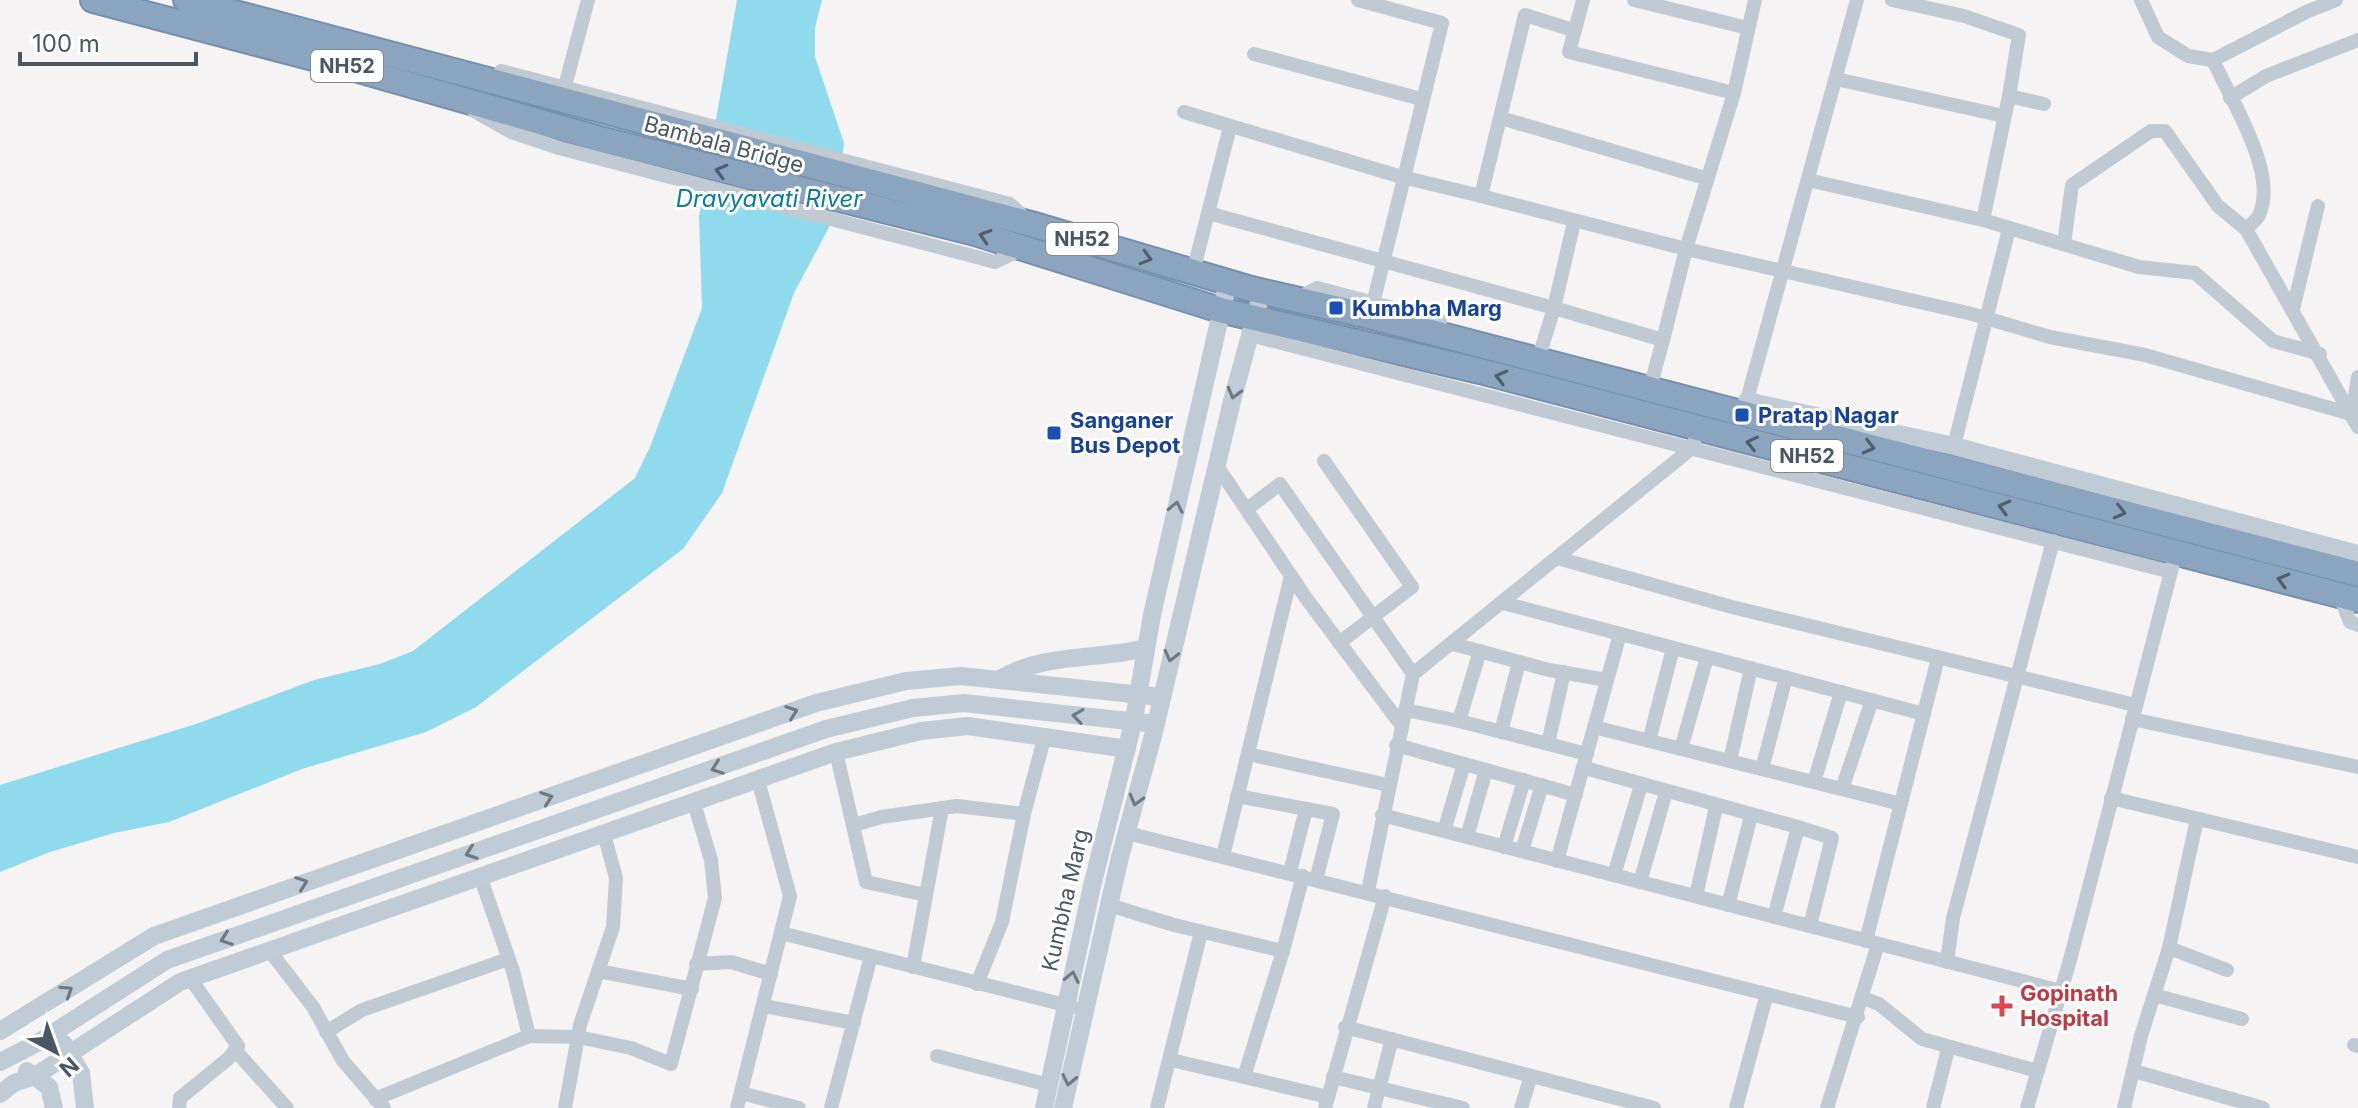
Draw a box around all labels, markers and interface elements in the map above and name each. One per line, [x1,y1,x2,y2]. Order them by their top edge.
scale bar [20,16,196,66]
text: 100 m [32,29,100,58]
road number: NH52 [311,50,383,82]
street label: Bambala Bridge [641,110,807,178]
one-way arrow [714,163,728,180]
water label: Dravyavati River [676,184,863,213]
road number: NH52 [1046,223,1118,255]
one-way arrow [979,229,993,245]
one-way arrow [1138,249,1152,265]
place label: Kumbha Marg [1352,295,1502,321]
marker: Kumbha Marg [1327,299,1345,317]
one-way arrow [1494,369,1508,386]
one-way arrow [1227,385,1244,399]
place label: Pratap Nagar [1758,402,1899,428]
marker: Pratap Nagar [1733,406,1751,424]
place label: Sanganer Bus Depot [1070,407,1180,458]
marker: Sanganer Bus Depot [1045,424,1063,442]
one-way arrow [1746,435,1759,452]
one-way arrow [1861,438,1875,455]
road number: NH52 [1771,440,1843,472]
one-way arrow [1998,500,2012,517]
one-way arrow [1167,501,1184,514]
one-way arrow [2113,502,2127,519]
one-way arrow [2276,573,2290,589]
one-way arrow [1164,649,1181,663]
one-way arrow [785,705,799,721]
one-way arrow [1071,708,1085,725]
one-way arrow [711,758,725,775]
one-way arrow [539,791,553,807]
one-way arrow [1128,792,1145,806]
street label: Kumbha Marg [1036,826,1094,974]
one-way arrow [465,843,479,859]
one-way arrow [294,877,308,893]
one-way arrow [220,930,234,946]
one-way arrow [1063,971,1080,984]
place label: Gopinath Hospital [2020,980,2118,1031]
one-way arrow [58,986,73,1001]
marker: Gopinath Hospital [1991,995,2013,1017]
north arrow [16,1012,96,1092]
text: N [54,1052,84,1082]
one-way arrow [1061,1073,1078,1086]

